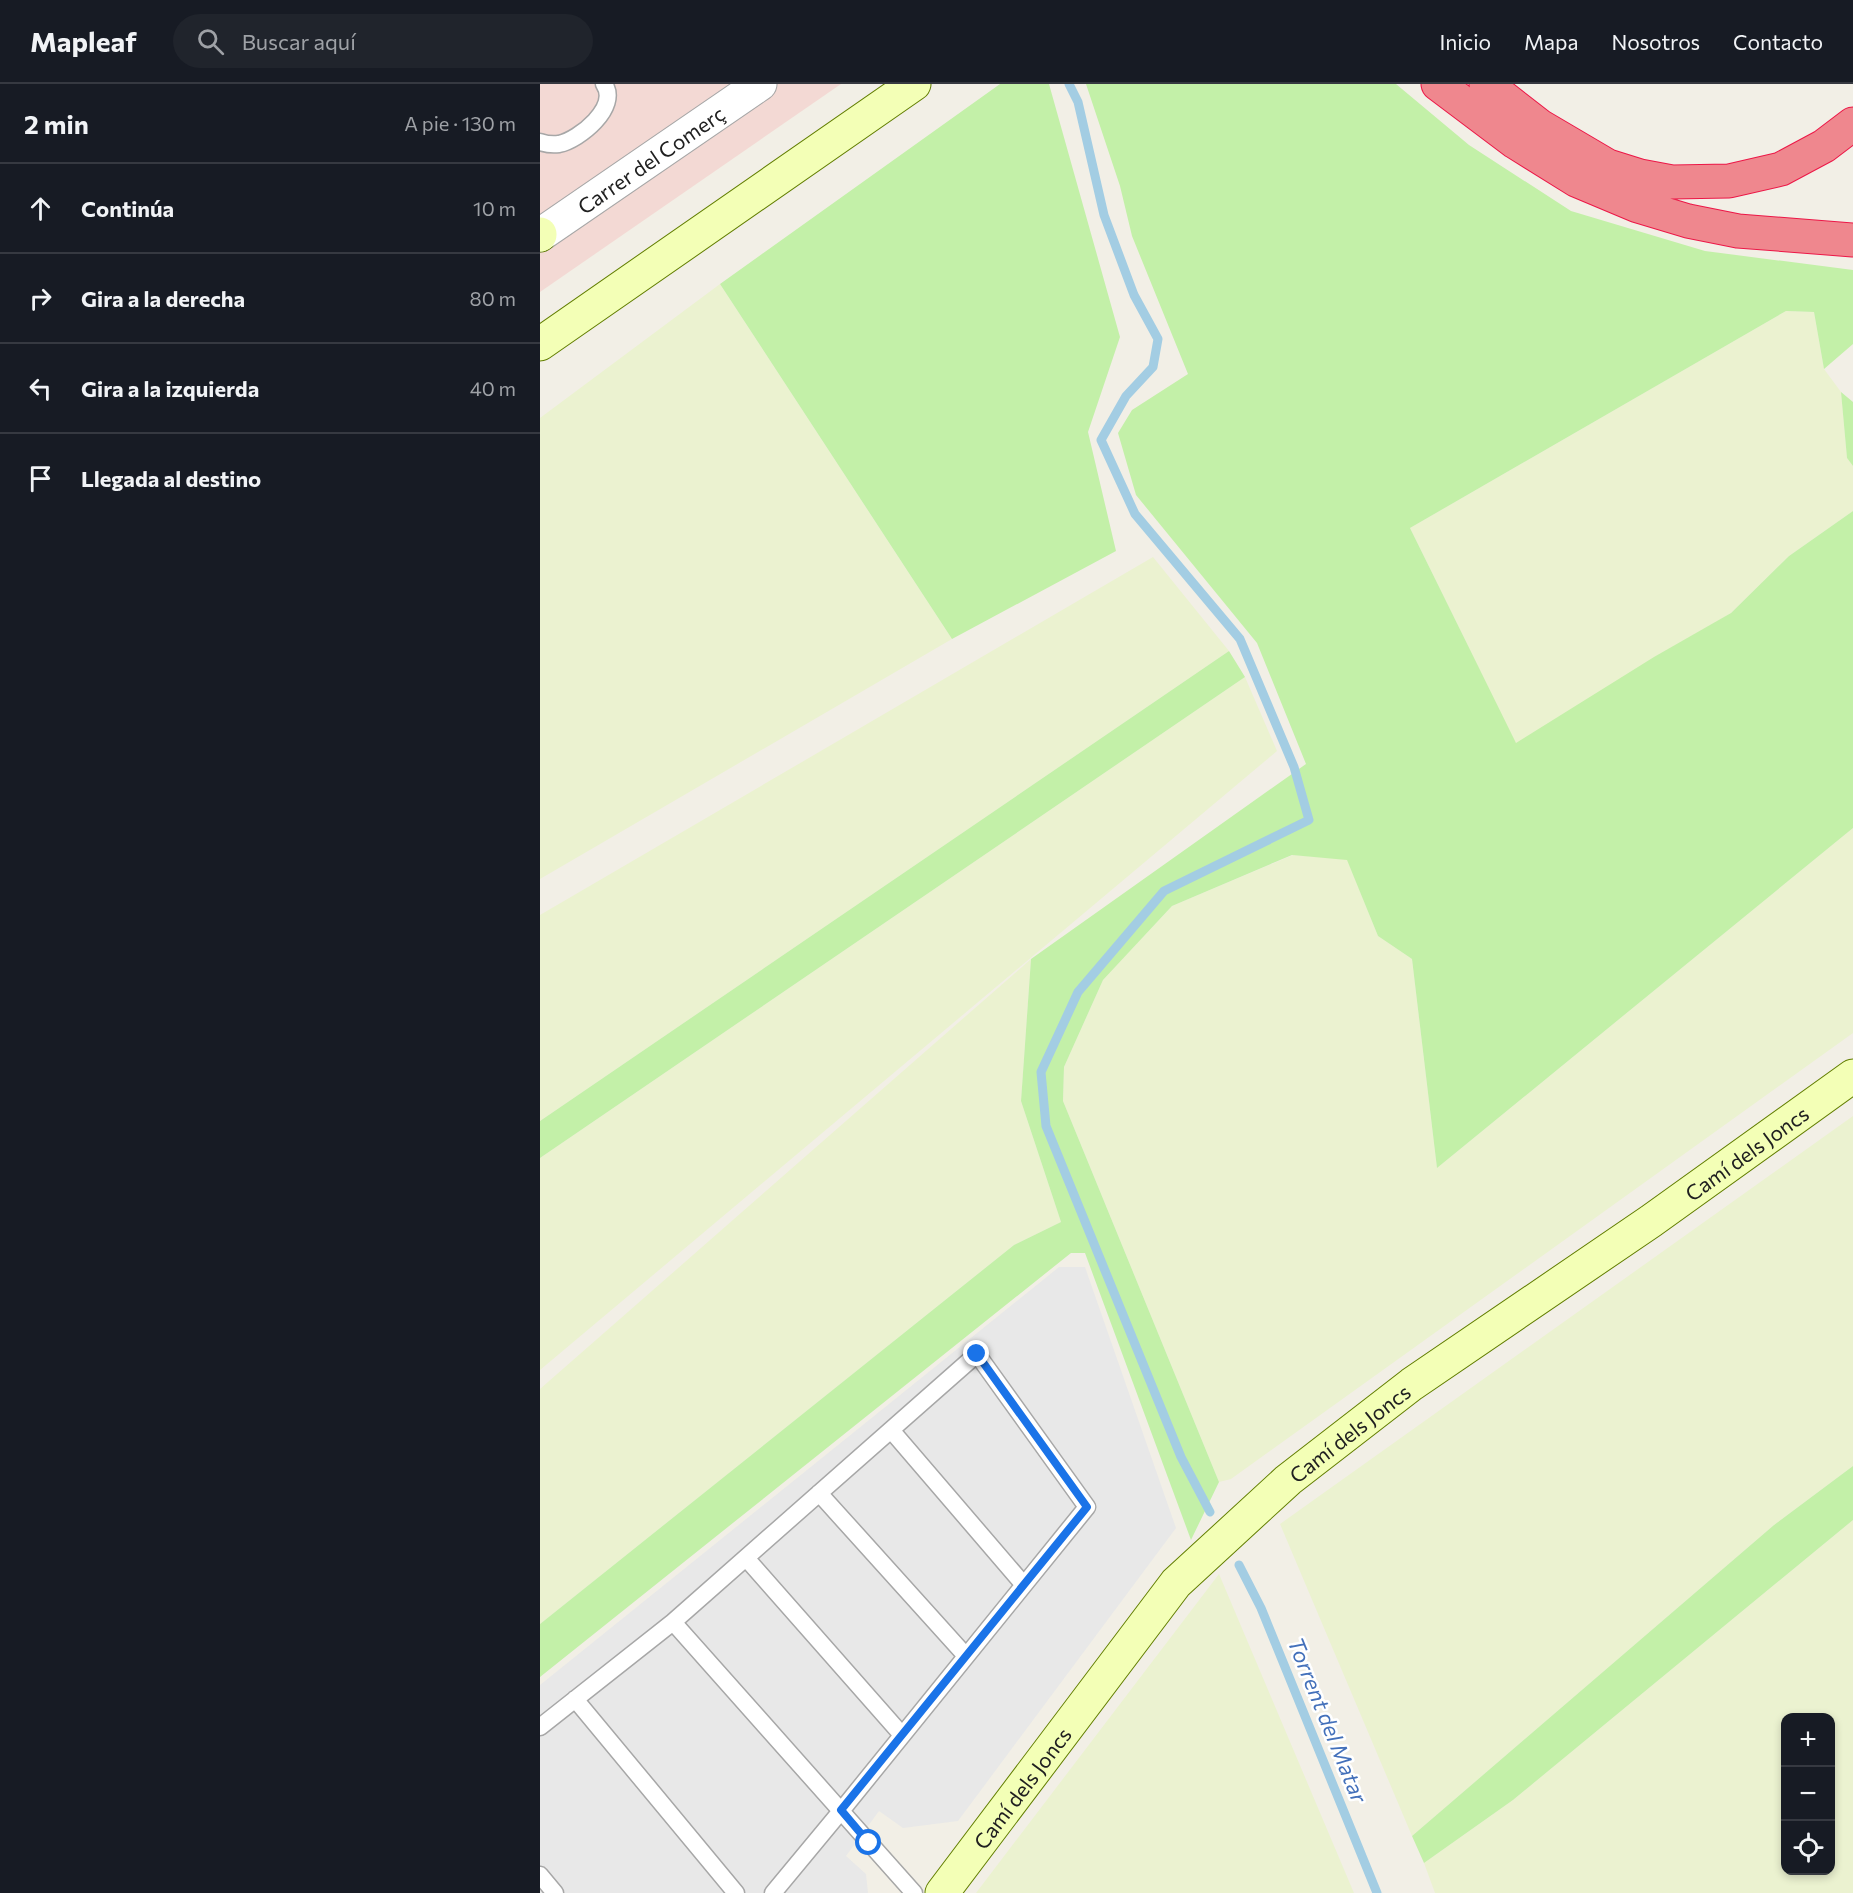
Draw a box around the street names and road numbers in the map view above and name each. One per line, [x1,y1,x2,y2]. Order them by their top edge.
street label: Carrer del Comerç [572,100,729,218]
street label: Camí dels Joncs [1680,1100,1813,1205]
street label: Camí dels Joncs [1284,1378,1415,1487]
street label: Camí dels Joncs [968,1722,1075,1853]

